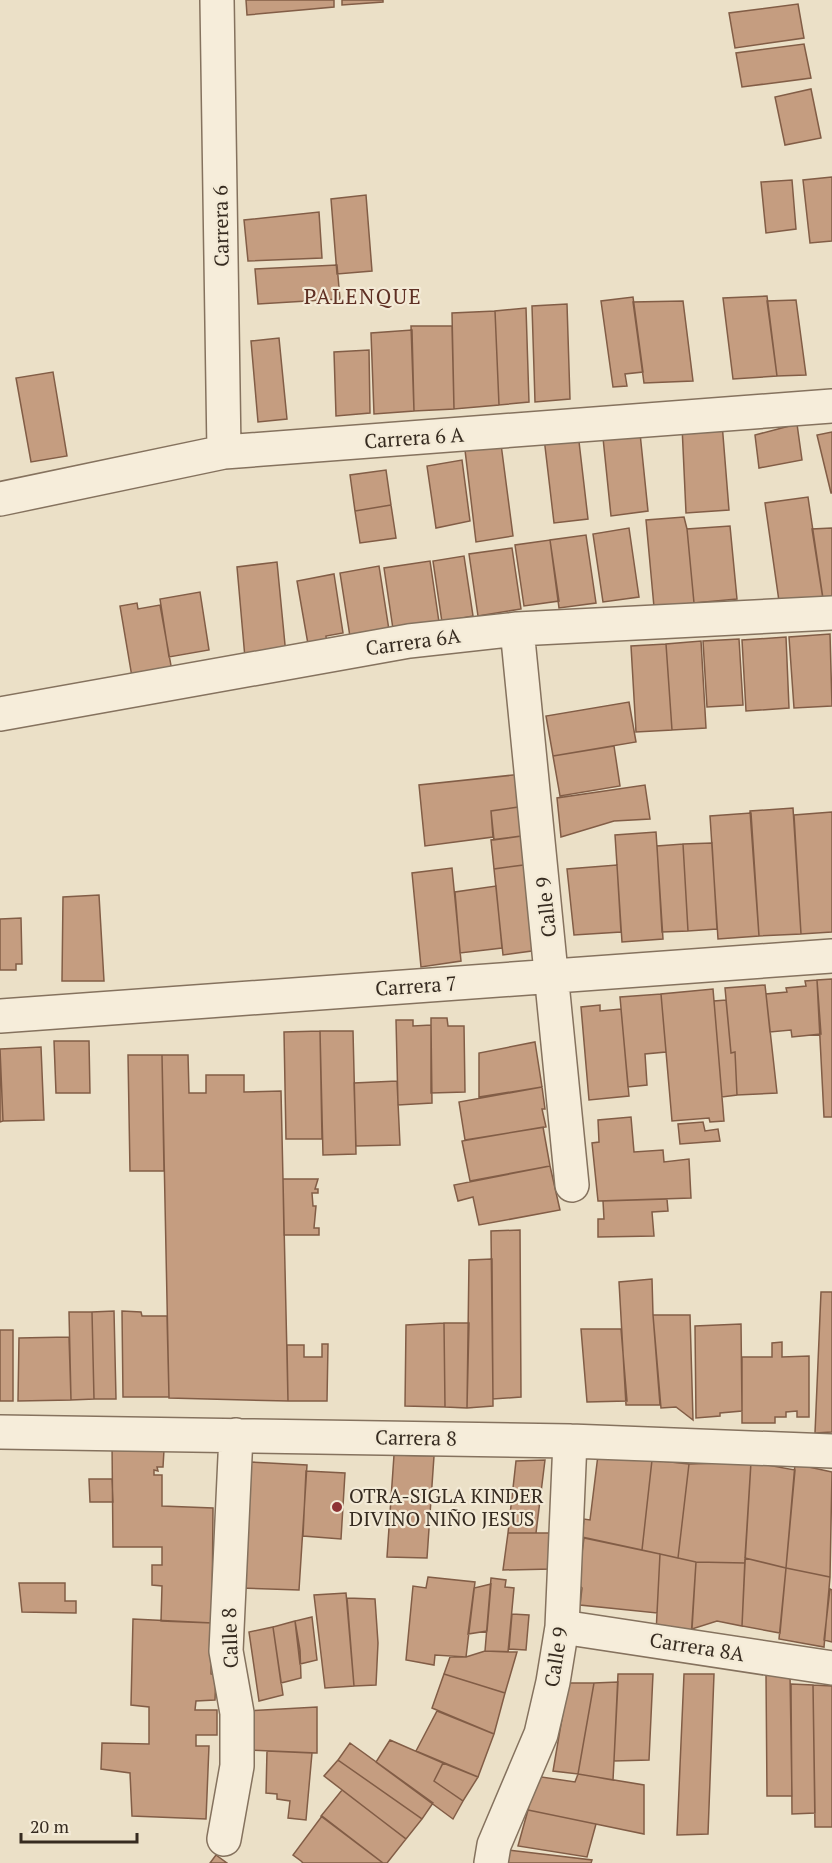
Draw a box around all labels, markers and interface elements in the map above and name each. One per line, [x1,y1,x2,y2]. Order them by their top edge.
street label: Carrera 6 [206,185,235,267]
district label: PALENQUE [304,282,422,310]
street label: Carrera 6 A [363,421,465,454]
street label: Carrera 6A [364,621,462,662]
street label: Calle 9 [529,876,562,939]
street label: Carrera 7 [374,969,458,1002]
street label: Carrera 8 [375,1423,457,1452]
place label: OTRA-SIGLA KINDER DIVINO NIÑO JESUS [349,1482,544,1532]
marker: OTRA-SIGLA KINDER DIVINO NIÑO JESUS [330,1500,344,1514]
street label: Calle 8 [215,1607,244,1669]
street label: Calle 9 [537,1625,574,1689]
street label: Carrera 8A [648,1626,747,1667]
scale bar [21,1806,136,1844]
text: 20 m [30,1814,70,1838]

